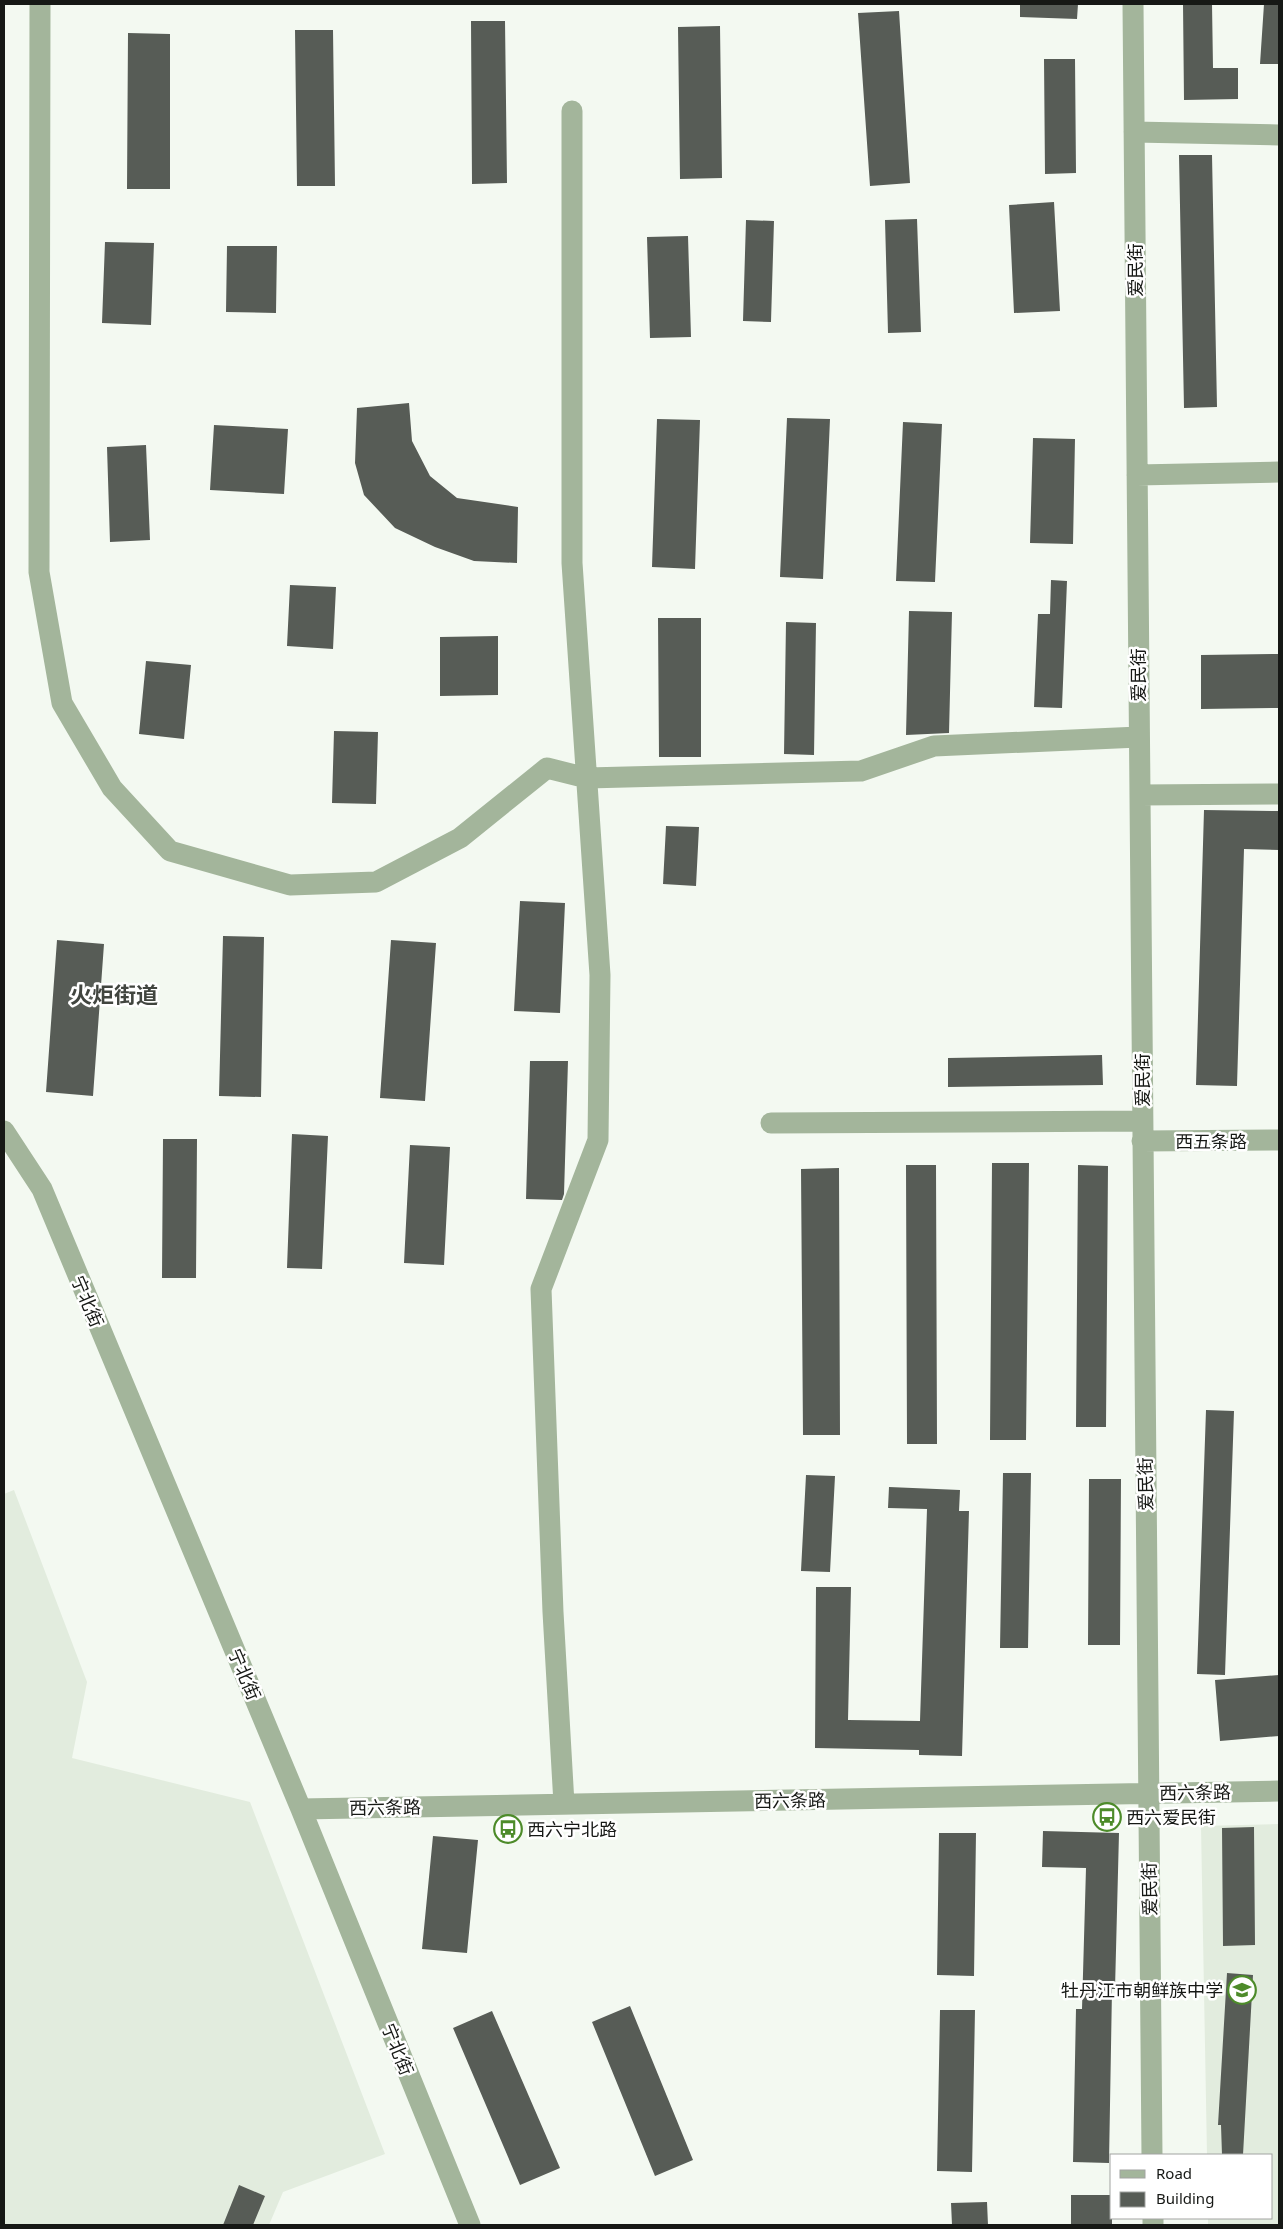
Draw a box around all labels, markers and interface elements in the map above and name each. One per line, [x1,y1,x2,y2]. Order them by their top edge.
street label: 爱民街 [1123,243,1147,297]
street label: 爱民街 [1126,648,1150,702]
district label: 火炬街道 [70,979,158,1009]
street label: 爱民街 [1130,1053,1154,1107]
street label: 西五条路 [1175,1129,1247,1153]
street label: 宁北街 [66,1271,110,1331]
street label: 爱民街 [1133,1457,1157,1511]
street label: 宁北街 [223,1644,267,1704]
street label: 西六条路 [1159,1779,1231,1805]
street label: 西六条路 [754,1787,826,1813]
street label: 西六条路 [349,1794,421,1820]
bus stop icon: 西六爱民街 [1092,1802,1122,1832]
place label: 西六爱民街 [1126,1805,1216,1829]
bus stop icon: 西六宁北路 [493,1814,523,1844]
place label: 西六宁北路 [527,1817,617,1841]
street label: 爱民街 [1137,1862,1161,1916]
school or university icon: 牡丹江市朝鲜族中学 [1227,1975,1257,2005]
place label: 牡丹江市朝鲜族中学 [1061,1978,1223,2002]
street label: 宁北街 [377,2019,419,2079]
legend [1110,2154,1273,2219]
text: Road [1156,2163,1192,2183]
text: Building [1156,2188,1214,2208]

